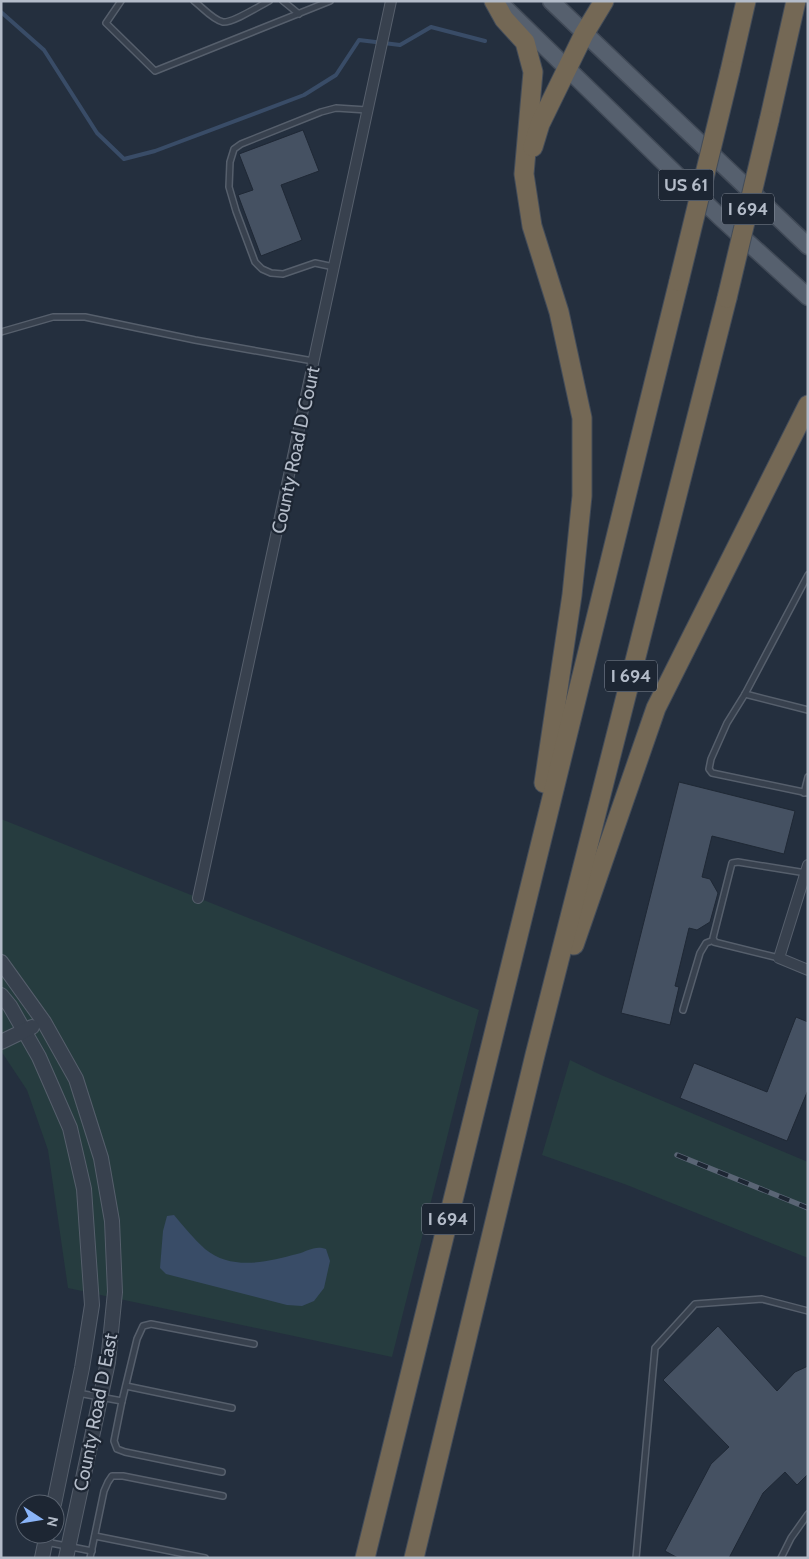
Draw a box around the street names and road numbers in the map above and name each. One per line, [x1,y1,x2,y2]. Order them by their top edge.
road number: US 61 [658,170,714,200]
road number: I 694 [722,193,774,224]
street label: County Road D Court [267,364,325,536]
road number: I 694 [605,660,657,691]
road number: I 694 [422,1204,474,1234]
street label: County Road D East [69,1331,122,1493]

